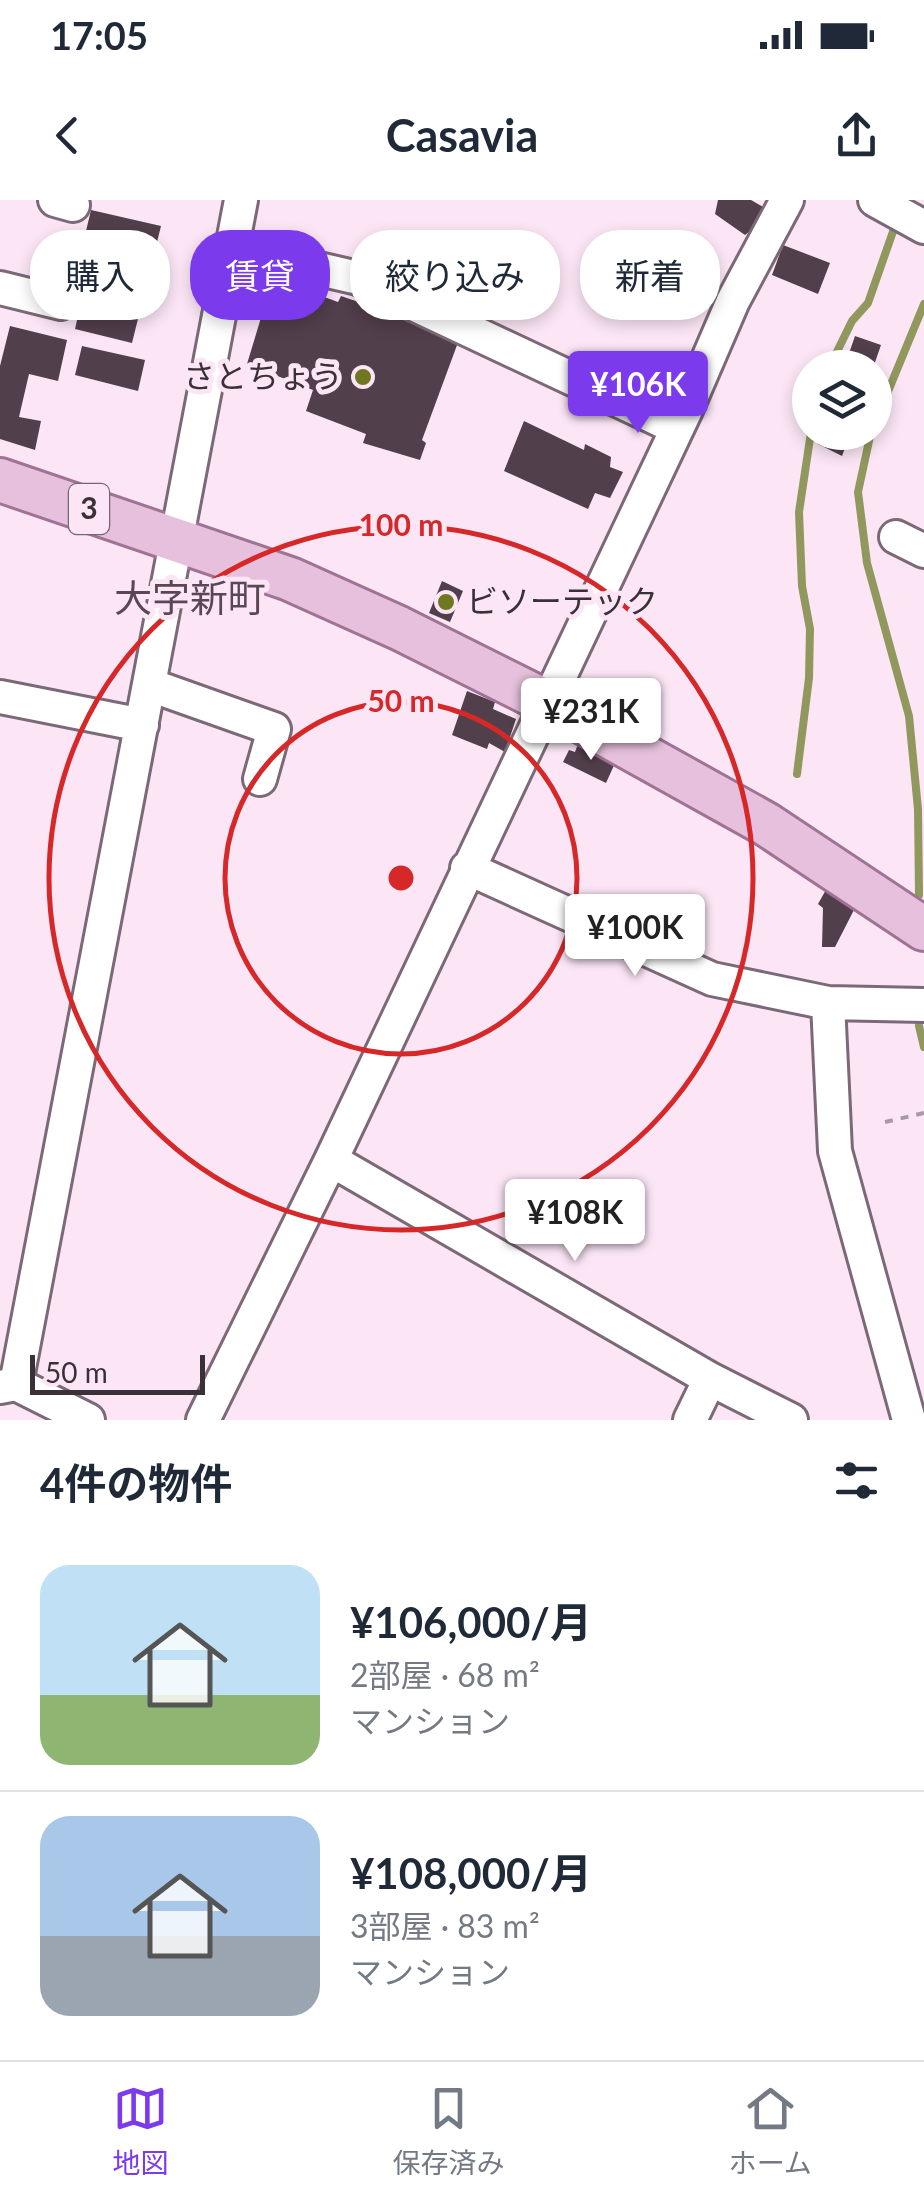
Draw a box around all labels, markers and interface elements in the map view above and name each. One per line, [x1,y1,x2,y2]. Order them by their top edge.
text: 17:05 [50,12,148,58]
icon: back [40,108,95,163]
text: Casavia [386,108,538,162]
icon: share [829,108,884,163]
chip: 購入 [30,230,170,320]
chip: 賃貸 [190,230,330,320]
chip: 絞り込み [350,230,560,320]
chip: 新着 [580,230,720,320]
map controls [792,350,892,450]
button: layers [792,350,892,450]
pin: ¥106K [568,351,708,436]
place label: さとちょう [183,356,343,395]
text: ¥106K [590,364,686,403]
marker: さとちょう [352,366,374,388]
road number: 3 [69,484,109,534]
text: 100 m [359,506,443,542]
district label: 大字新町 [114,574,266,620]
place label: ビソーテック [466,581,658,620]
marker: ビソーテック [435,591,457,613]
pin: ¥231K [521,678,661,763]
text: 50 m [367,682,435,718]
text: ¥231K [543,691,639,730]
centre of rings [383,860,419,896]
pin: ¥100K [565,894,705,979]
text: ¥100K [587,907,683,946]
pin: ¥108K [505,1179,645,1264]
text: ¥108K [527,1192,623,1231]
scale bar [30,1350,205,1394]
text: 50 m [45,1355,108,1389]
icon: filters [829,1453,884,1508]
text: 4件の物件 [40,1458,232,1508]
text: ¥106,000/月 [350,1597,592,1647]
icon: home [120,1605,240,1725]
text: 2部屋 · 68 m² [350,1655,540,1694]
text: マンション [350,1701,510,1740]
text: ¥108,000/月 [350,1848,592,1898]
icon: home [120,1856,240,1976]
text: 3部屋 · 83 m² [350,1906,540,1945]
text: マンション [350,1952,510,1991]
tab: 地図 [112,2081,168,2181]
tab: 保存済み [392,2081,504,2181]
tab: ホーム [729,2081,812,2181]

